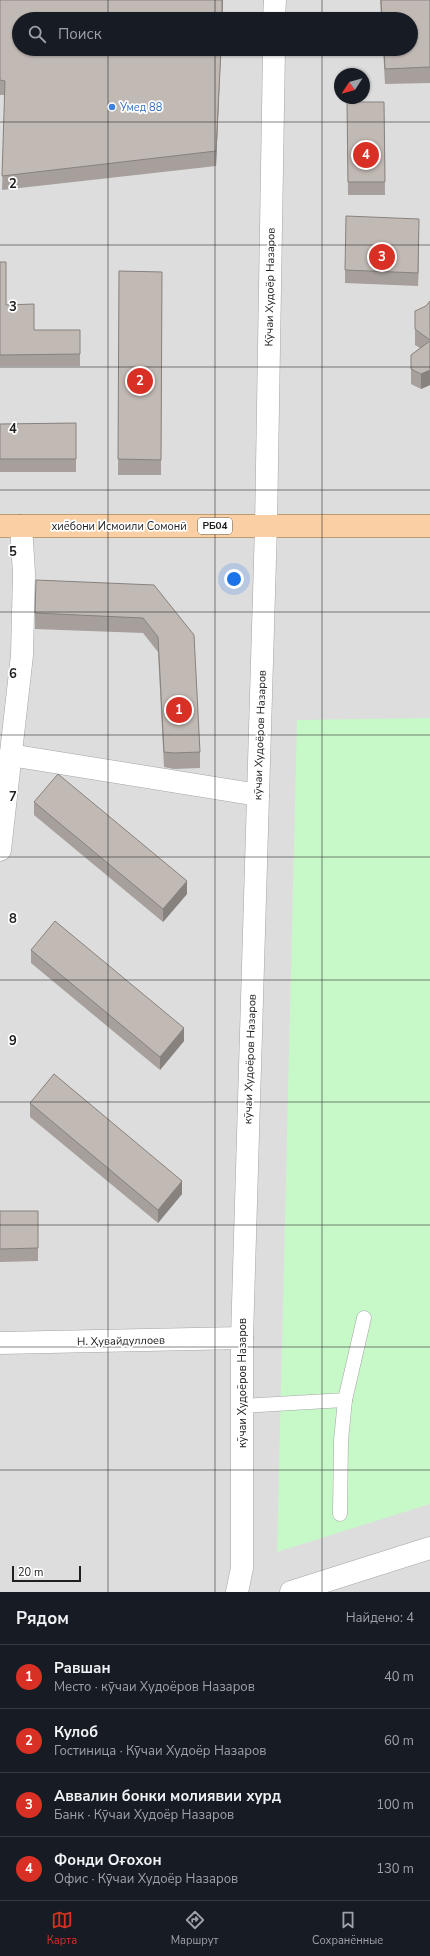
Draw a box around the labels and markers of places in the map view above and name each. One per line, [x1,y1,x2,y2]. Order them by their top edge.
place label: Умед 88 [119,100,163,115]
marker: Умед 88 [107,102,117,112]
pin: 4 [353,140,379,170]
pin: 3 [369,242,395,272]
pin: 2 [127,366,153,396]
pin: 1 [166,695,192,725]

